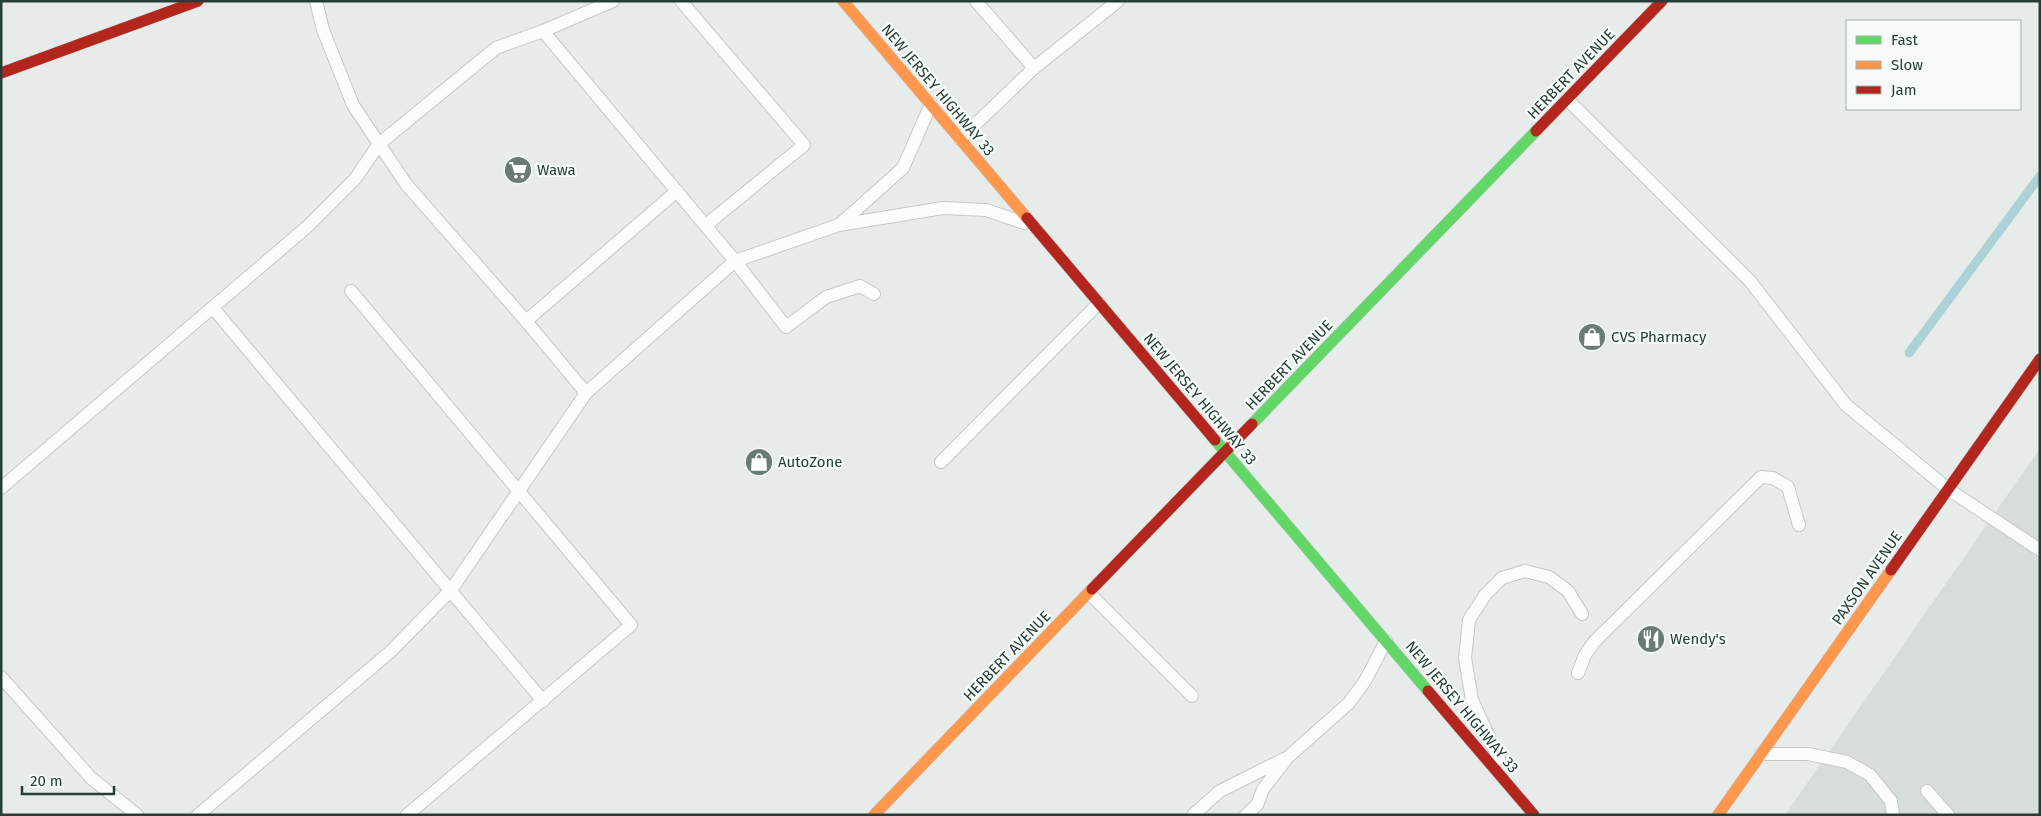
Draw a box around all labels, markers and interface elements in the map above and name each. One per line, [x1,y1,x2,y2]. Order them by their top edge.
legend [1846,20,2021,110]
street label: NEW JERSEY HIGHWAY 33 [878,21,998,159]
street label: HERBERT AVENUE [1524,25,1618,123]
text: Fast [1891,31,1918,49]
text: Slow [1891,56,1923,74]
text: Jam [1891,81,1917,99]
supermarket icon: Wawa [503,155,533,185]
place label: Wawa [537,161,576,179]
street label: HERBERT AVENUE [1242,316,1336,414]
shop icon: CVS Pharmacy [1577,322,1607,352]
place label: CVS Pharmacy [1611,328,1707,346]
street label: NEW JERSEY HIGHWAY 33 [1140,330,1260,468]
shop icon: AutoZone [744,447,774,477]
place label: AutoZone [778,453,843,471]
street label: PAXSON AVENUE [1828,528,1906,628]
street label: HERBERT AVENUE [960,607,1054,705]
restaurant icon: Wendy's [1636,624,1666,654]
place label: Wendy's [1670,630,1726,648]
street label: NEW JERSEY HIGHWAY 33 [1402,638,1522,776]
scale bar [22,764,115,796]
text: 20 m [30,772,63,790]

